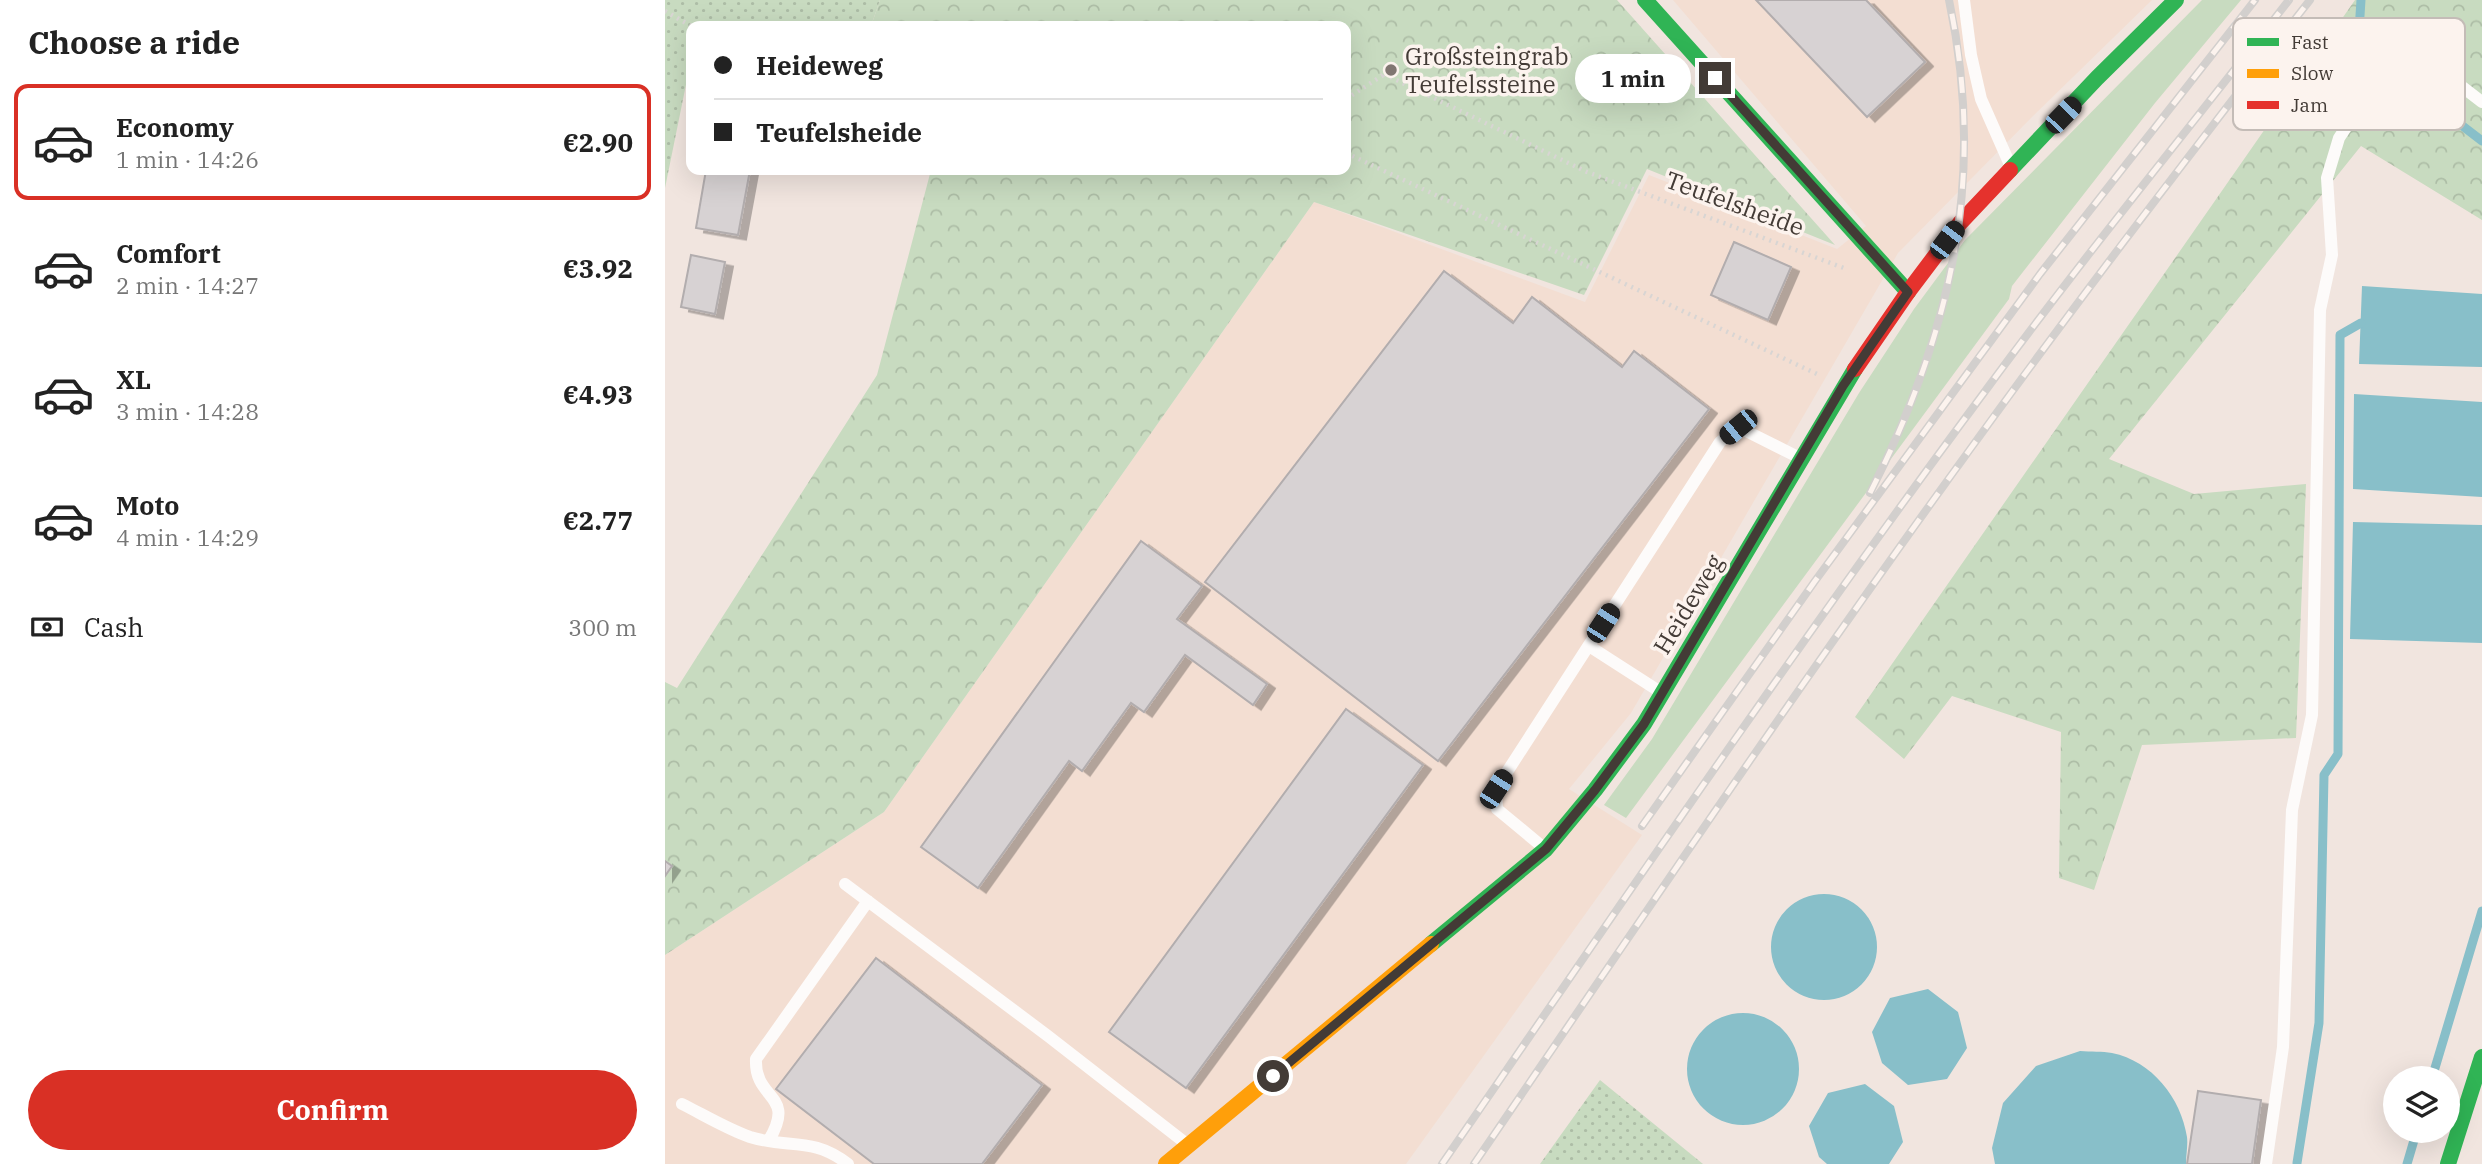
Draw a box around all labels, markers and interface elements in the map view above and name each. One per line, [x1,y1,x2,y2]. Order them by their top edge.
legend [2233,18,2465,130]
text: Choose a ride [28,21,240,63]
text: Fast [2291,30,2329,54]
place label: Großsteingrab Teufelssteine [1405,40,1569,100]
text: Heideweg [756,48,883,82]
callout: 1 min [1575,54,1691,102]
text: Slow [2291,61,2333,85]
marker: Großsteingrab Teufelssteine [1383,62,1399,78]
route end [1699,62,1731,94]
text: 1 min [1601,63,1665,93]
car [2041,93,2086,137]
text: Jam [2291,93,2328,117]
text: Economy [116,110,234,144]
icon: car [32,111,95,174]
text: Teufelsheide [756,115,922,149]
text: €2.90 [563,125,633,159]
text: 1 min · 14:26 [116,144,259,174]
street label: Teufelsheide [1661,163,1809,243]
car [1926,217,1969,263]
text: Comfort [116,236,221,270]
icon: car [32,237,95,300]
text: €3.92 [563,251,633,285]
text: 2 min · 14:27 [116,270,259,300]
text: XL [116,362,151,396]
icon: car [32,363,95,426]
text: €4.93 [563,377,633,411]
text: 3 min · 14:28 [116,396,259,426]
car [1716,406,1761,448]
text: Moto [116,488,179,522]
icon: car [32,489,95,552]
text: €2.77 [563,503,633,537]
text: 4 min · 14:29 [116,522,259,552]
street label: Heideweg [1646,548,1730,660]
car [1583,600,1624,646]
icon: cash [28,608,66,646]
text: Cash [84,610,144,644]
text: 300 m [568,612,637,642]
car [1476,766,1517,812]
route start [1257,1060,1289,1092]
map controls [2383,1066,2460,1143]
button: layers [2383,1066,2460,1143]
button: Confirm [28,1070,637,1150]

